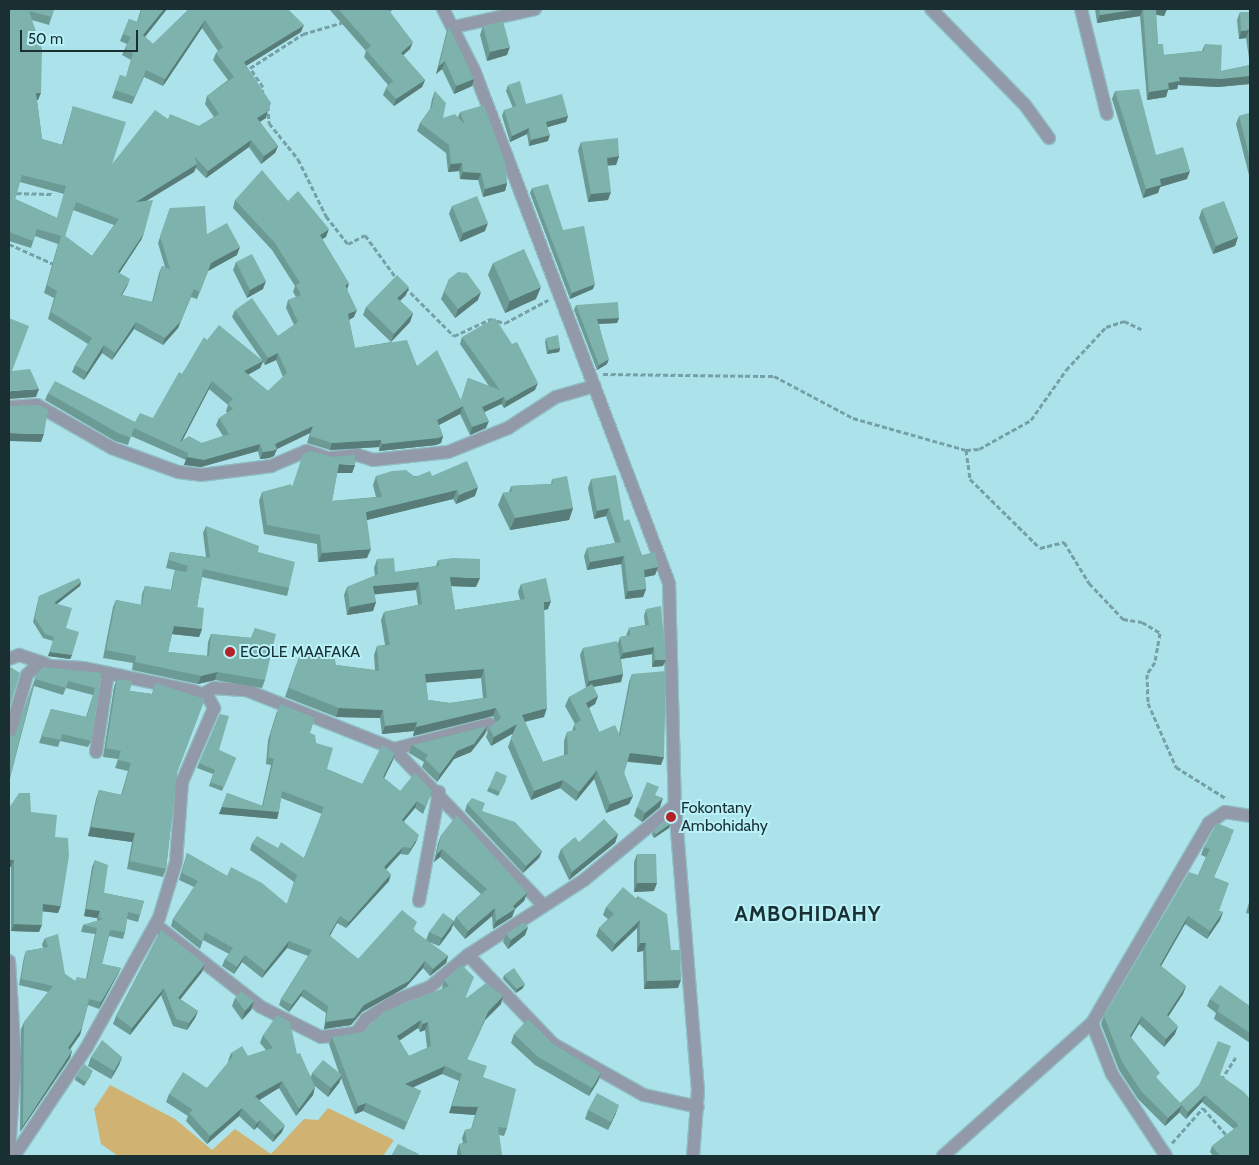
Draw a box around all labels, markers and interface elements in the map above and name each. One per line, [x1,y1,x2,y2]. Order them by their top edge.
scale bar [22,20,140,52]
text: 50 m [28,30,63,48]
place label: ECOLE MAAFAKA [240,642,360,662]
marker: ECOLE MAAFAKA [224,646,236,658]
place label: Fokontany Ambohidahy [681,798,768,836]
marker: Fokontany Ambohidahy [665,811,677,823]
district label: AMBOHIDAHY [733,901,883,927]

